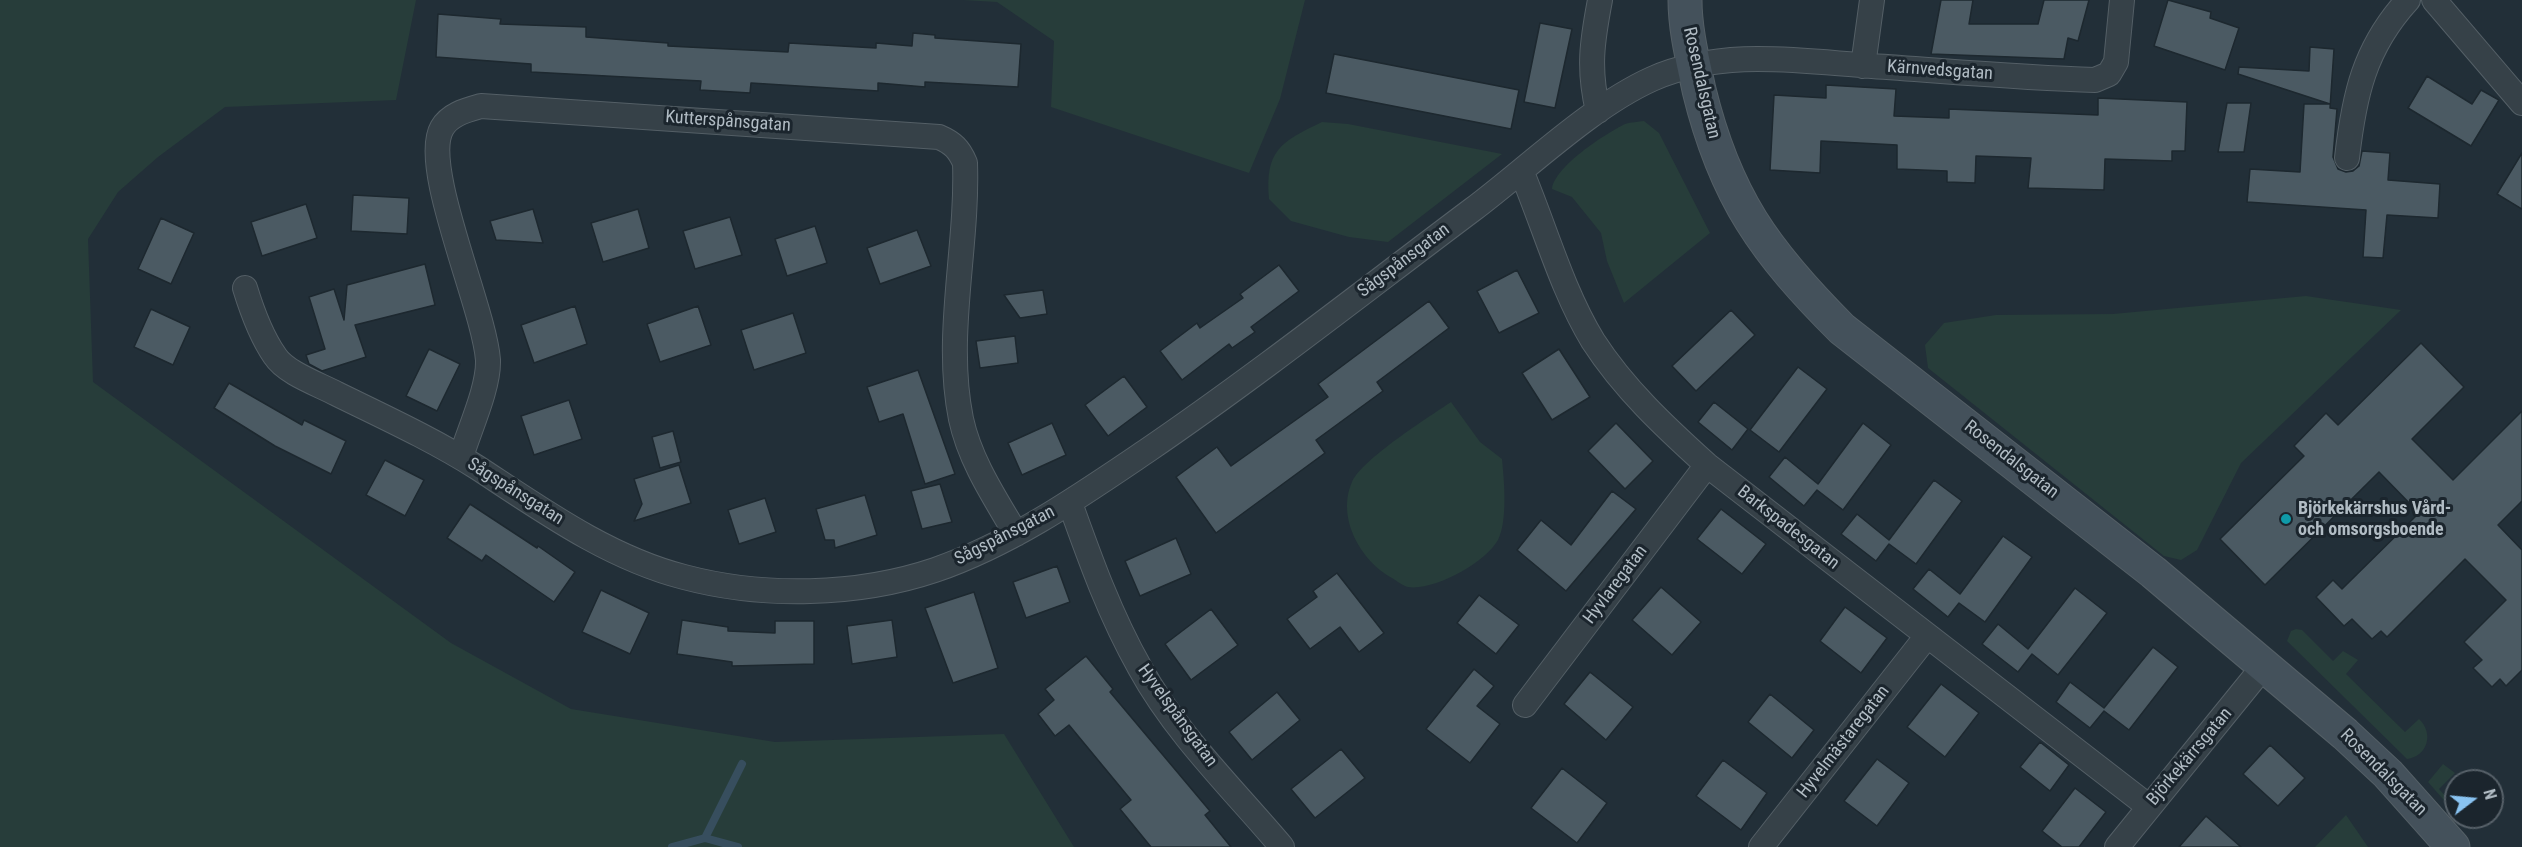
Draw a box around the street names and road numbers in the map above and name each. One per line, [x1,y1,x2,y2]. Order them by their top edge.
street label: Rosendalsgatan [1678,25,1724,141]
street label: Kärnvedsgatan [1886,57,1994,85]
street label: Kutterspånsgatan [665,107,791,137]
street label: Sågspånsgatan [1354,219,1454,303]
street label: Rosendalsgatan [1959,416,2063,504]
street label: Sågspånsgatan [463,454,567,530]
street label: Barkspadesgatan [1733,481,1843,575]
street label: Sågspånsgatan [951,501,1059,571]
street label: Hyvlaregatan [1579,541,1653,629]
street label: Hyvelspånsgatan [1133,660,1221,772]
street label: Hyvelmästaregatan [1793,681,1895,803]
street label: Björkekärrsgatan [2143,704,2237,810]
street label: Rosendalsgatan [2335,725,2431,821]

